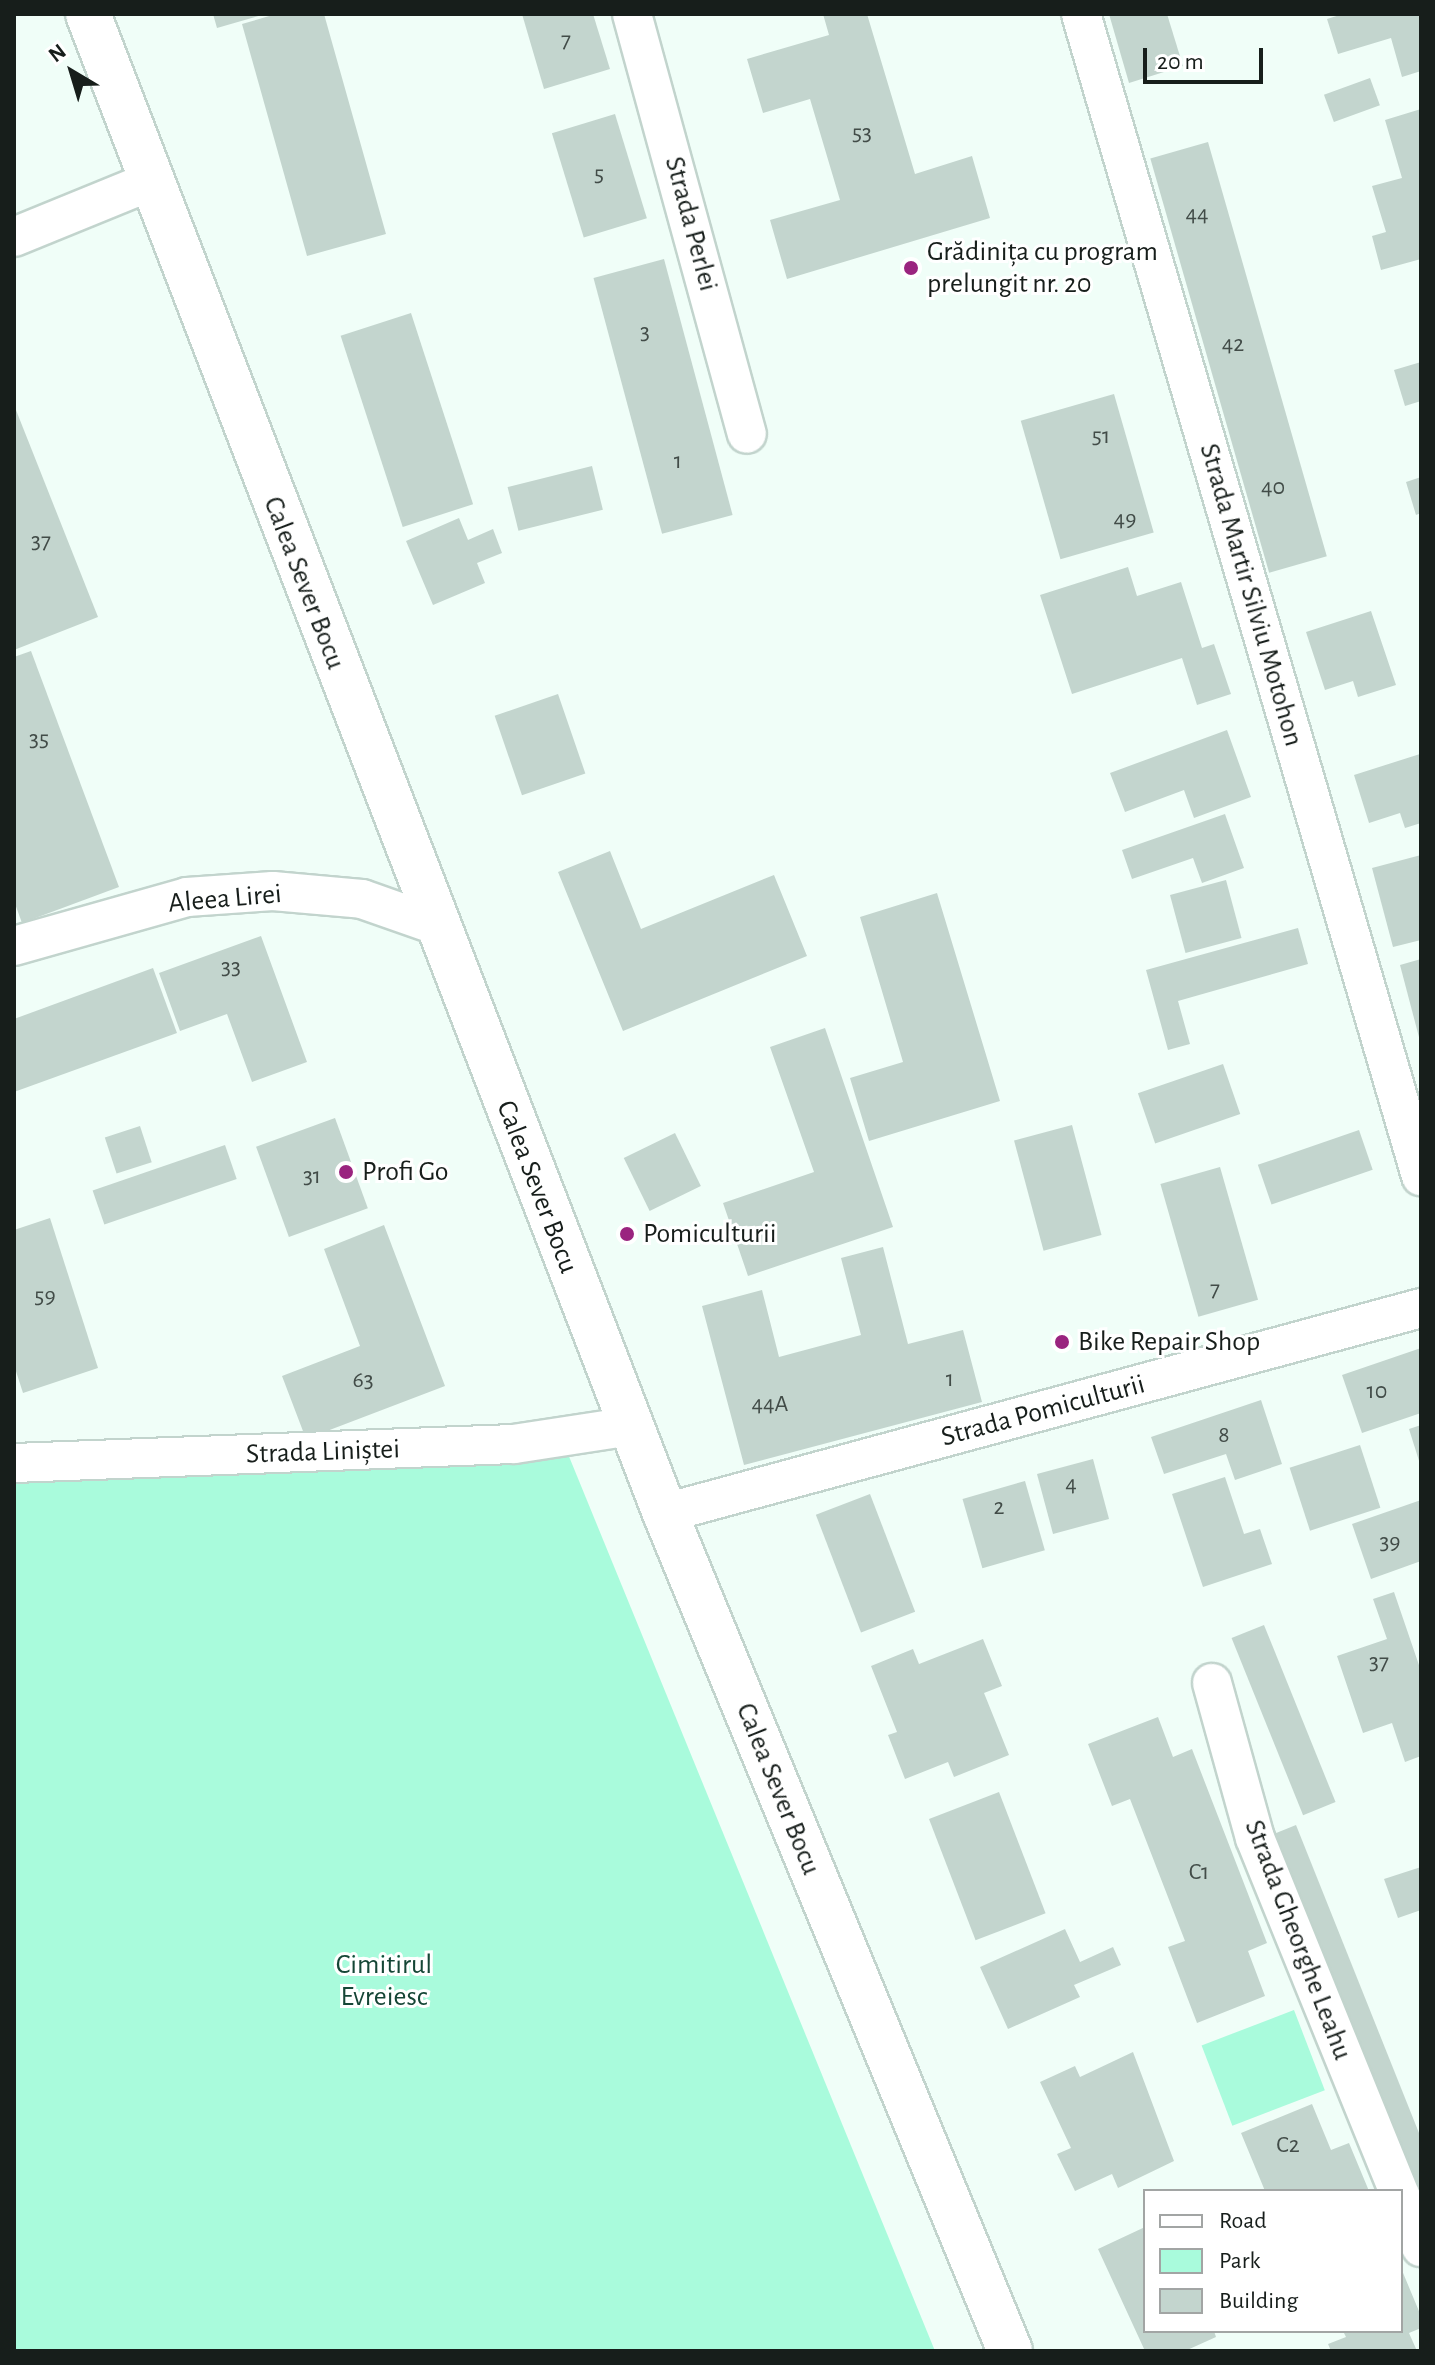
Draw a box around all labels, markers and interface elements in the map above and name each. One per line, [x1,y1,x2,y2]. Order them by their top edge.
house number: 7 [561,27,571,55]
north arrow [32,32,112,112]
scale bar [1147,32,1267,82]
text: N [44,40,70,66]
text: 20 m [1157,50,1204,74]
house number: 53 [852,120,872,148]
street label: Strada Perlei [657,153,725,295]
house number: 5 [594,161,604,189]
house number: 44 [1185,201,1209,229]
place label: Grădinița cu program prelungit nr. 20 [927,235,1158,301]
marker: Grădinița cu program prelungit nr. 20 [902,259,920,277]
house number: 3 [640,319,650,347]
house number: 42 [1222,331,1244,359]
house number: 51 [1092,423,1110,451]
street label: Strada Martir Silviu Motohon [1192,440,1310,750]
house number: 1 [674,448,682,476]
house number: 40 [1261,474,1285,502]
street label: Calea Sever Bocu [256,492,352,674]
house number: 49 [1114,506,1136,534]
house number: 37 [31,528,51,556]
house number: 35 [29,726,49,754]
street label: Aleea Lirei [167,877,283,921]
house number: 33 [221,954,241,982]
street label: Calea Sever Bocu [489,1096,585,1278]
place label: Profi Go [362,1155,449,1189]
house number: 31 [303,1163,321,1191]
marker: Profi Go [337,1163,355,1181]
place label: Pomiculturii [643,1217,777,1251]
marker: Pomiculturii [618,1225,636,1243]
house number: 7 [1210,1276,1220,1304]
house number: 59 [34,1283,56,1311]
place label: Bike Repair Shop [1078,1325,1260,1359]
marker: Bike Repair Shop [1053,1333,1071,1351]
house number: 1 [946,1366,954,1394]
house number: 63 [352,1367,374,1395]
street label: Strada Pomiculturii [938,1368,1148,1454]
house number: 10 [1367,1378,1387,1406]
house number: 44A [752,1391,788,1419]
house number: 8 [1218,1422,1230,1450]
street label: Strada Liniștei [245,1433,401,1471]
house number: 4 [1065,1471,1077,1499]
house number: 2 [994,1494,1004,1522]
house number: 39 [1379,1529,1401,1557]
house number: 37 [1369,1649,1389,1677]
street label: Calea Sever Bocu [728,1698,828,1880]
street label: Strada Gheorghe Leahu [1237,1815,1359,2065]
house number: C1 [1189,1859,1209,1887]
park label: Cimitirul Evreiesc [336,1948,432,2014]
house number: C2 [1276,2132,1300,2160]
legend [1143,2189,1403,2333]
text: Road [1219,2209,1267,2233]
text: Park [1219,2249,1260,2273]
text: Building [1219,2289,1298,2313]

